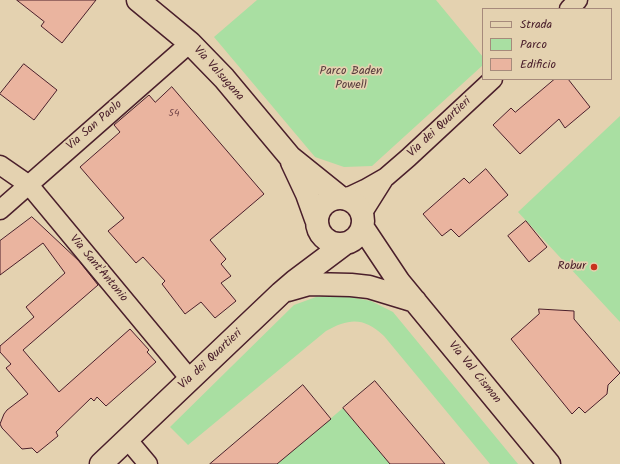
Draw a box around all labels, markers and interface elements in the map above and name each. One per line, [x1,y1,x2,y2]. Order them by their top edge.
legend [482,8,612,80]
text: Strada [520,15,552,34]
text: Parco [520,35,547,54]
street label: Via Valsugana [190,44,246,104]
text: Edificio [520,55,556,74]
park label: Parco Baden Powell [320,65,382,93]
street label: Via dei Quartieri [405,95,475,161]
street label: Via San Paolo [64,98,126,154]
house number: 54 [169,108,179,120]
street label: Via Sant'Antonio [66,233,130,305]
place label: Robur [558,260,586,274]
marker: Robur [589,262,599,272]
street label: Via dei Quartieri [176,327,246,393]
street label: Via Val Cismon [444,339,504,407]

